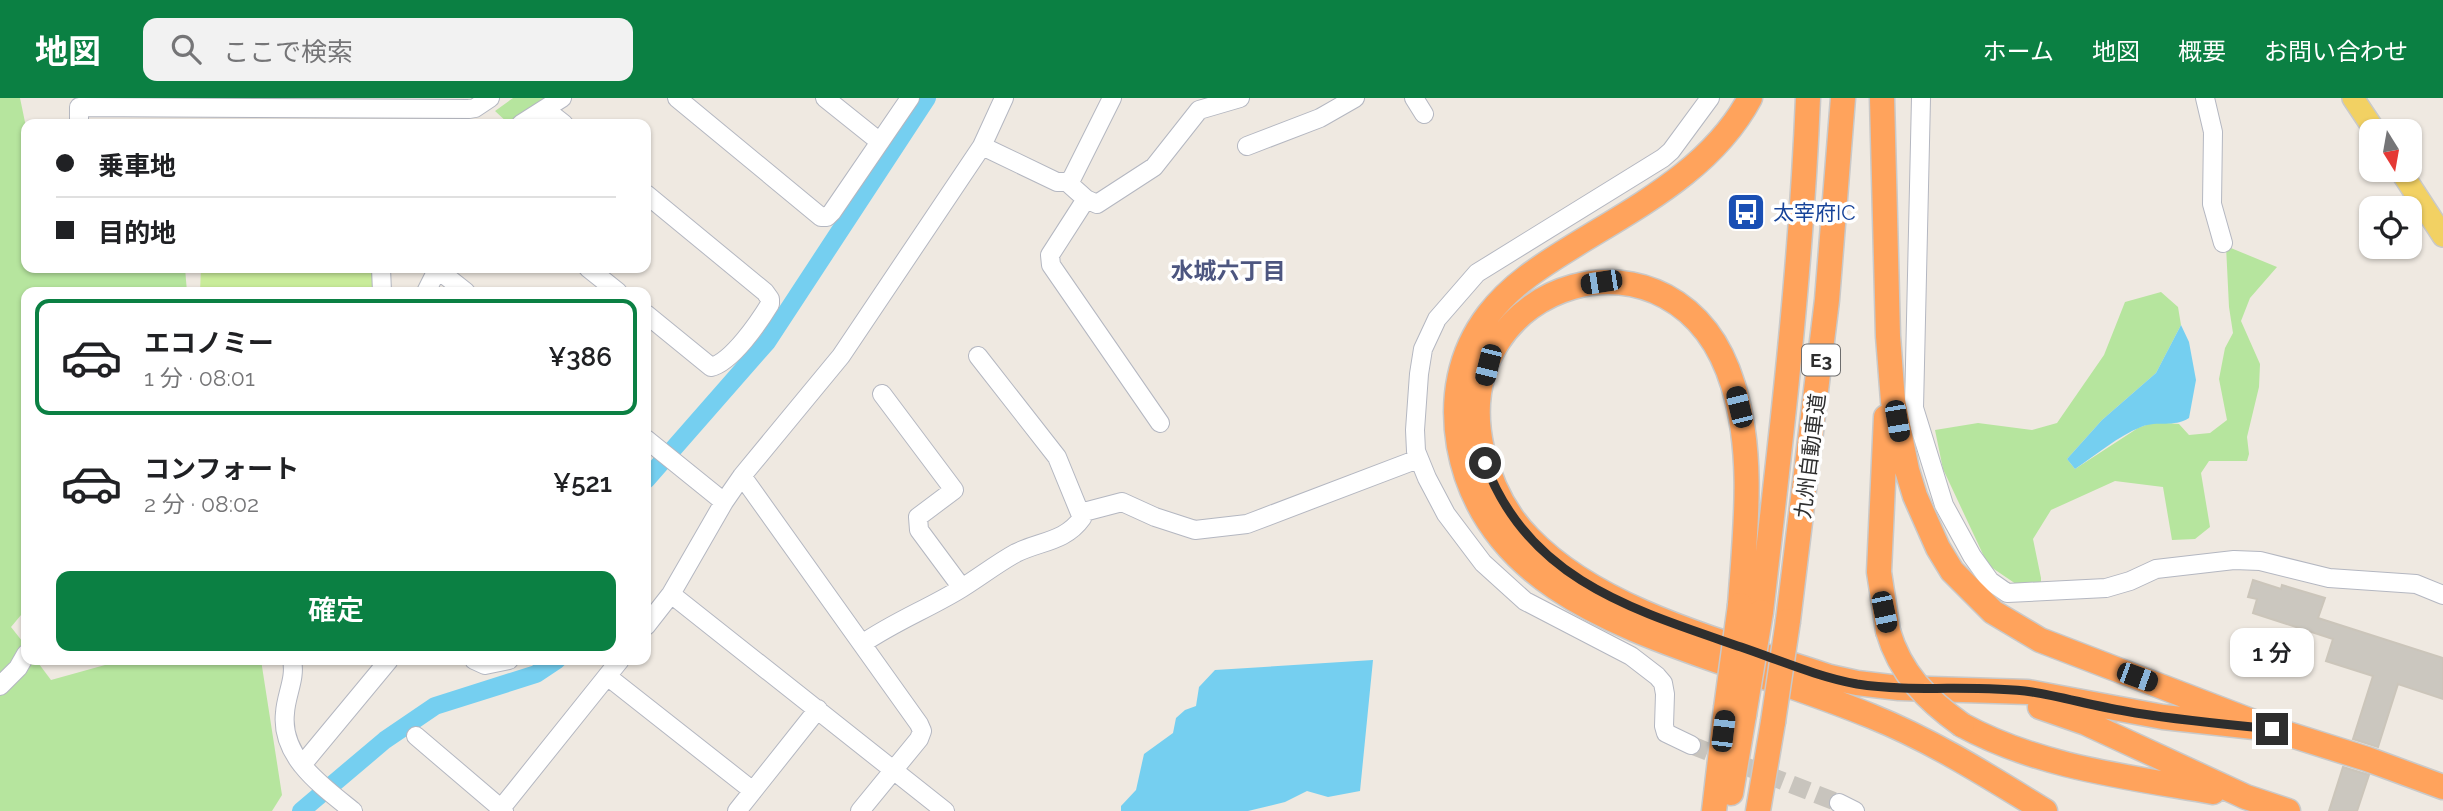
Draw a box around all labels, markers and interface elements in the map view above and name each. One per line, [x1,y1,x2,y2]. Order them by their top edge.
search box [143,18,633,81]
icon: search [167,30,205,68]
text: 地図 [35,32,101,71]
text: ここで検索 [223,37,353,67]
text: ホーム [1983,37,2054,66]
text: 地図 [2092,37,2140,66]
text: 概要 [2178,37,2226,66]
text: お問い合わせ [2264,37,2408,66]
north arrow [2359,119,2422,182]
map controls [2359,119,2422,259]
text: 乗車地 [98,151,176,181]
bus stop icon: 太宰府IC [1725,191,1767,233]
button: locate [2359,196,2422,259]
place label: 太宰府IC [1773,200,1856,225]
text: 目的地 [98,218,176,248]
district label: 水城六丁目 [1171,257,1286,284]
car [1579,268,1624,296]
icon: car [60,326,123,389]
text: エコノミー [144,328,274,358]
text: ¥386 [548,342,612,372]
car [1473,342,1504,388]
road number: E3 [1802,344,1840,376]
text: 1 分 · 08:01 [144,364,255,391]
car [1724,384,1755,430]
street label: 九州自動車道 [1790,392,1830,520]
car [1884,398,1911,444]
route start [1469,447,1501,479]
icon: car [60,452,123,515]
text: コンフォート [144,454,299,484]
text: ¥521 [553,468,612,498]
text: 2 分 · 08:02 [144,490,259,517]
button: 確定 [56,571,616,651]
car [1870,589,1899,635]
callout: 1 分 [2230,628,2314,676]
text: 1 分 [2252,639,2292,666]
car [2114,660,2161,694]
car [1711,709,1736,753]
route end [2256,713,2288,745]

